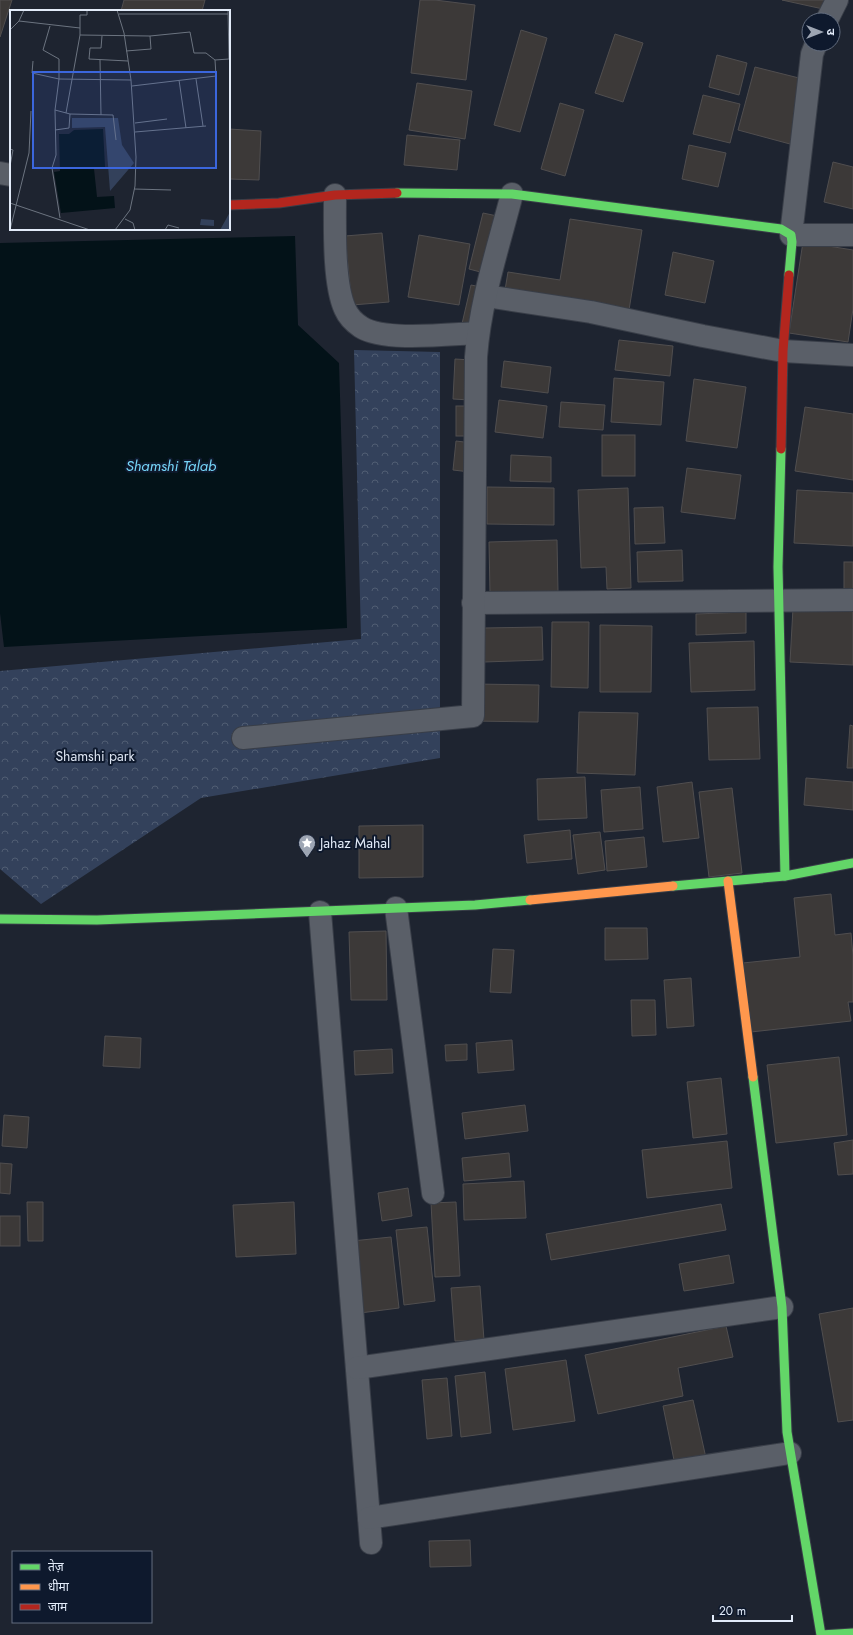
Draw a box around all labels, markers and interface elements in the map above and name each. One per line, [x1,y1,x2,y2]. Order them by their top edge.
inset map [10,10,230,230]
north arrow [801,12,841,52]
text: उ [823,29,839,36]
water label: Shamshi Talab [126,455,217,477]
park label: Shamshi park [55,746,135,766]
place icon: Jahaz Mahal [297,833,317,858]
place label: Jahaz Mahal [318,833,390,853]
legend [12,1551,152,1623]
text: तेज़ [48,1558,65,1576]
text: धीमा [48,1578,70,1596]
scale bar [713,1597,792,1623]
text: जाम [48,1598,68,1616]
text: 20 m [719,1602,746,1620]

